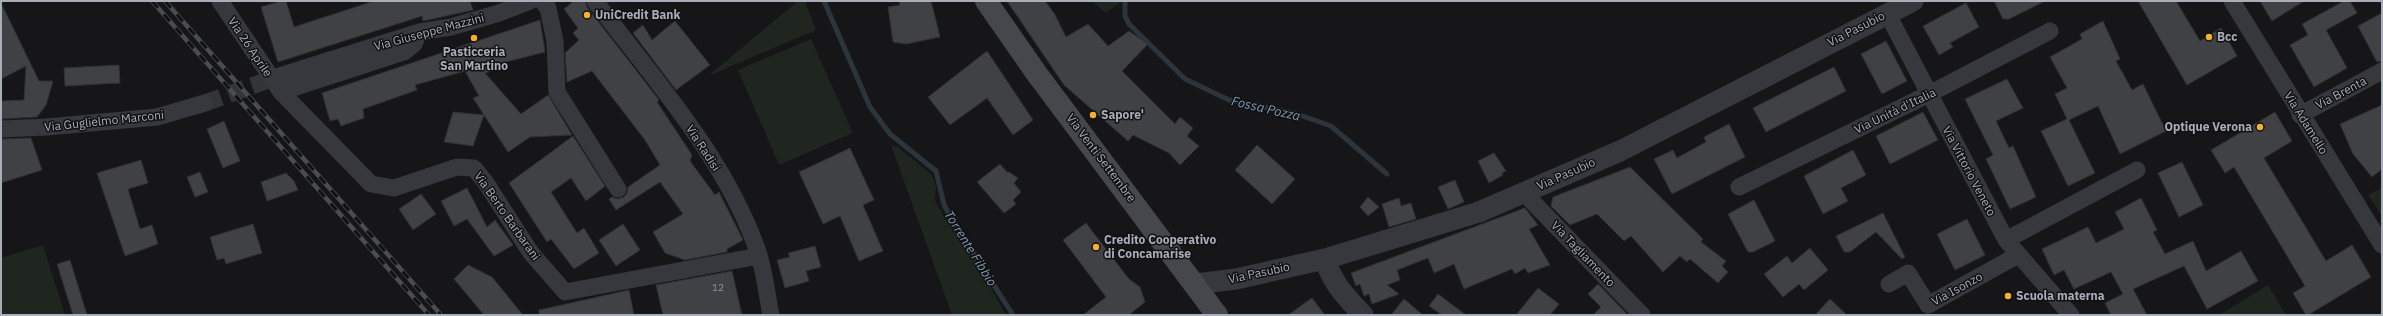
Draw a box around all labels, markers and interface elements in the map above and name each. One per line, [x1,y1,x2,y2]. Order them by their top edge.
place label: UniCredit Bank [595,7,680,22]
street label: Via Pasubio [1825,8,1887,49]
street label: Via Giuseppe Mazzini [372,10,486,53]
marker: UniCredit Bank [582,10,592,20]
street label: Via 26 Aprile [225,14,276,80]
place label: Bcc [2217,29,2237,44]
marker: Bcc [2204,32,2214,42]
marker: Pasticceria San Martino [469,33,479,43]
place label: Pasticceria San Martino [440,44,508,73]
street label: Via Brenta [2313,73,2369,112]
street label: Via Unità d'Italia [1852,84,1939,137]
street label: Via Adamello [2281,89,2332,157]
water label: Fossa Pozza [1230,92,1302,125]
street label: Via Guglielmo Marconi [43,107,164,134]
place label: Sapore' [1101,107,1144,122]
marker: Sapore' [1088,110,1098,120]
street label: Via Venti Settembre [1063,111,1140,205]
place label: Optique Verona [2164,119,2252,134]
street label: Via Radisi [683,122,724,174]
marker: Optique Verona [2255,122,2265,132]
street label: Via Vittorio Veneto [1939,123,2000,219]
street label: Via Pasubio [1534,154,1598,193]
street label: Via Berto Barbarani [471,169,544,263]
water label: Torrente Fibbio [940,207,1001,290]
street label: Via Tagliamento [1548,218,1619,290]
place label: Credito Cooperativo di Concamarise [1104,232,1216,261]
marker: Credito Cooperativo di Concamarise [1091,242,1101,252]
street label: Via Pasubio [1227,259,1291,286]
street label: Via Isonzo [1929,268,1985,309]
house number: 12 [712,281,724,294]
place label: Scuola materna [2016,288,2105,303]
marker: Scuola materna [2003,291,2013,301]

